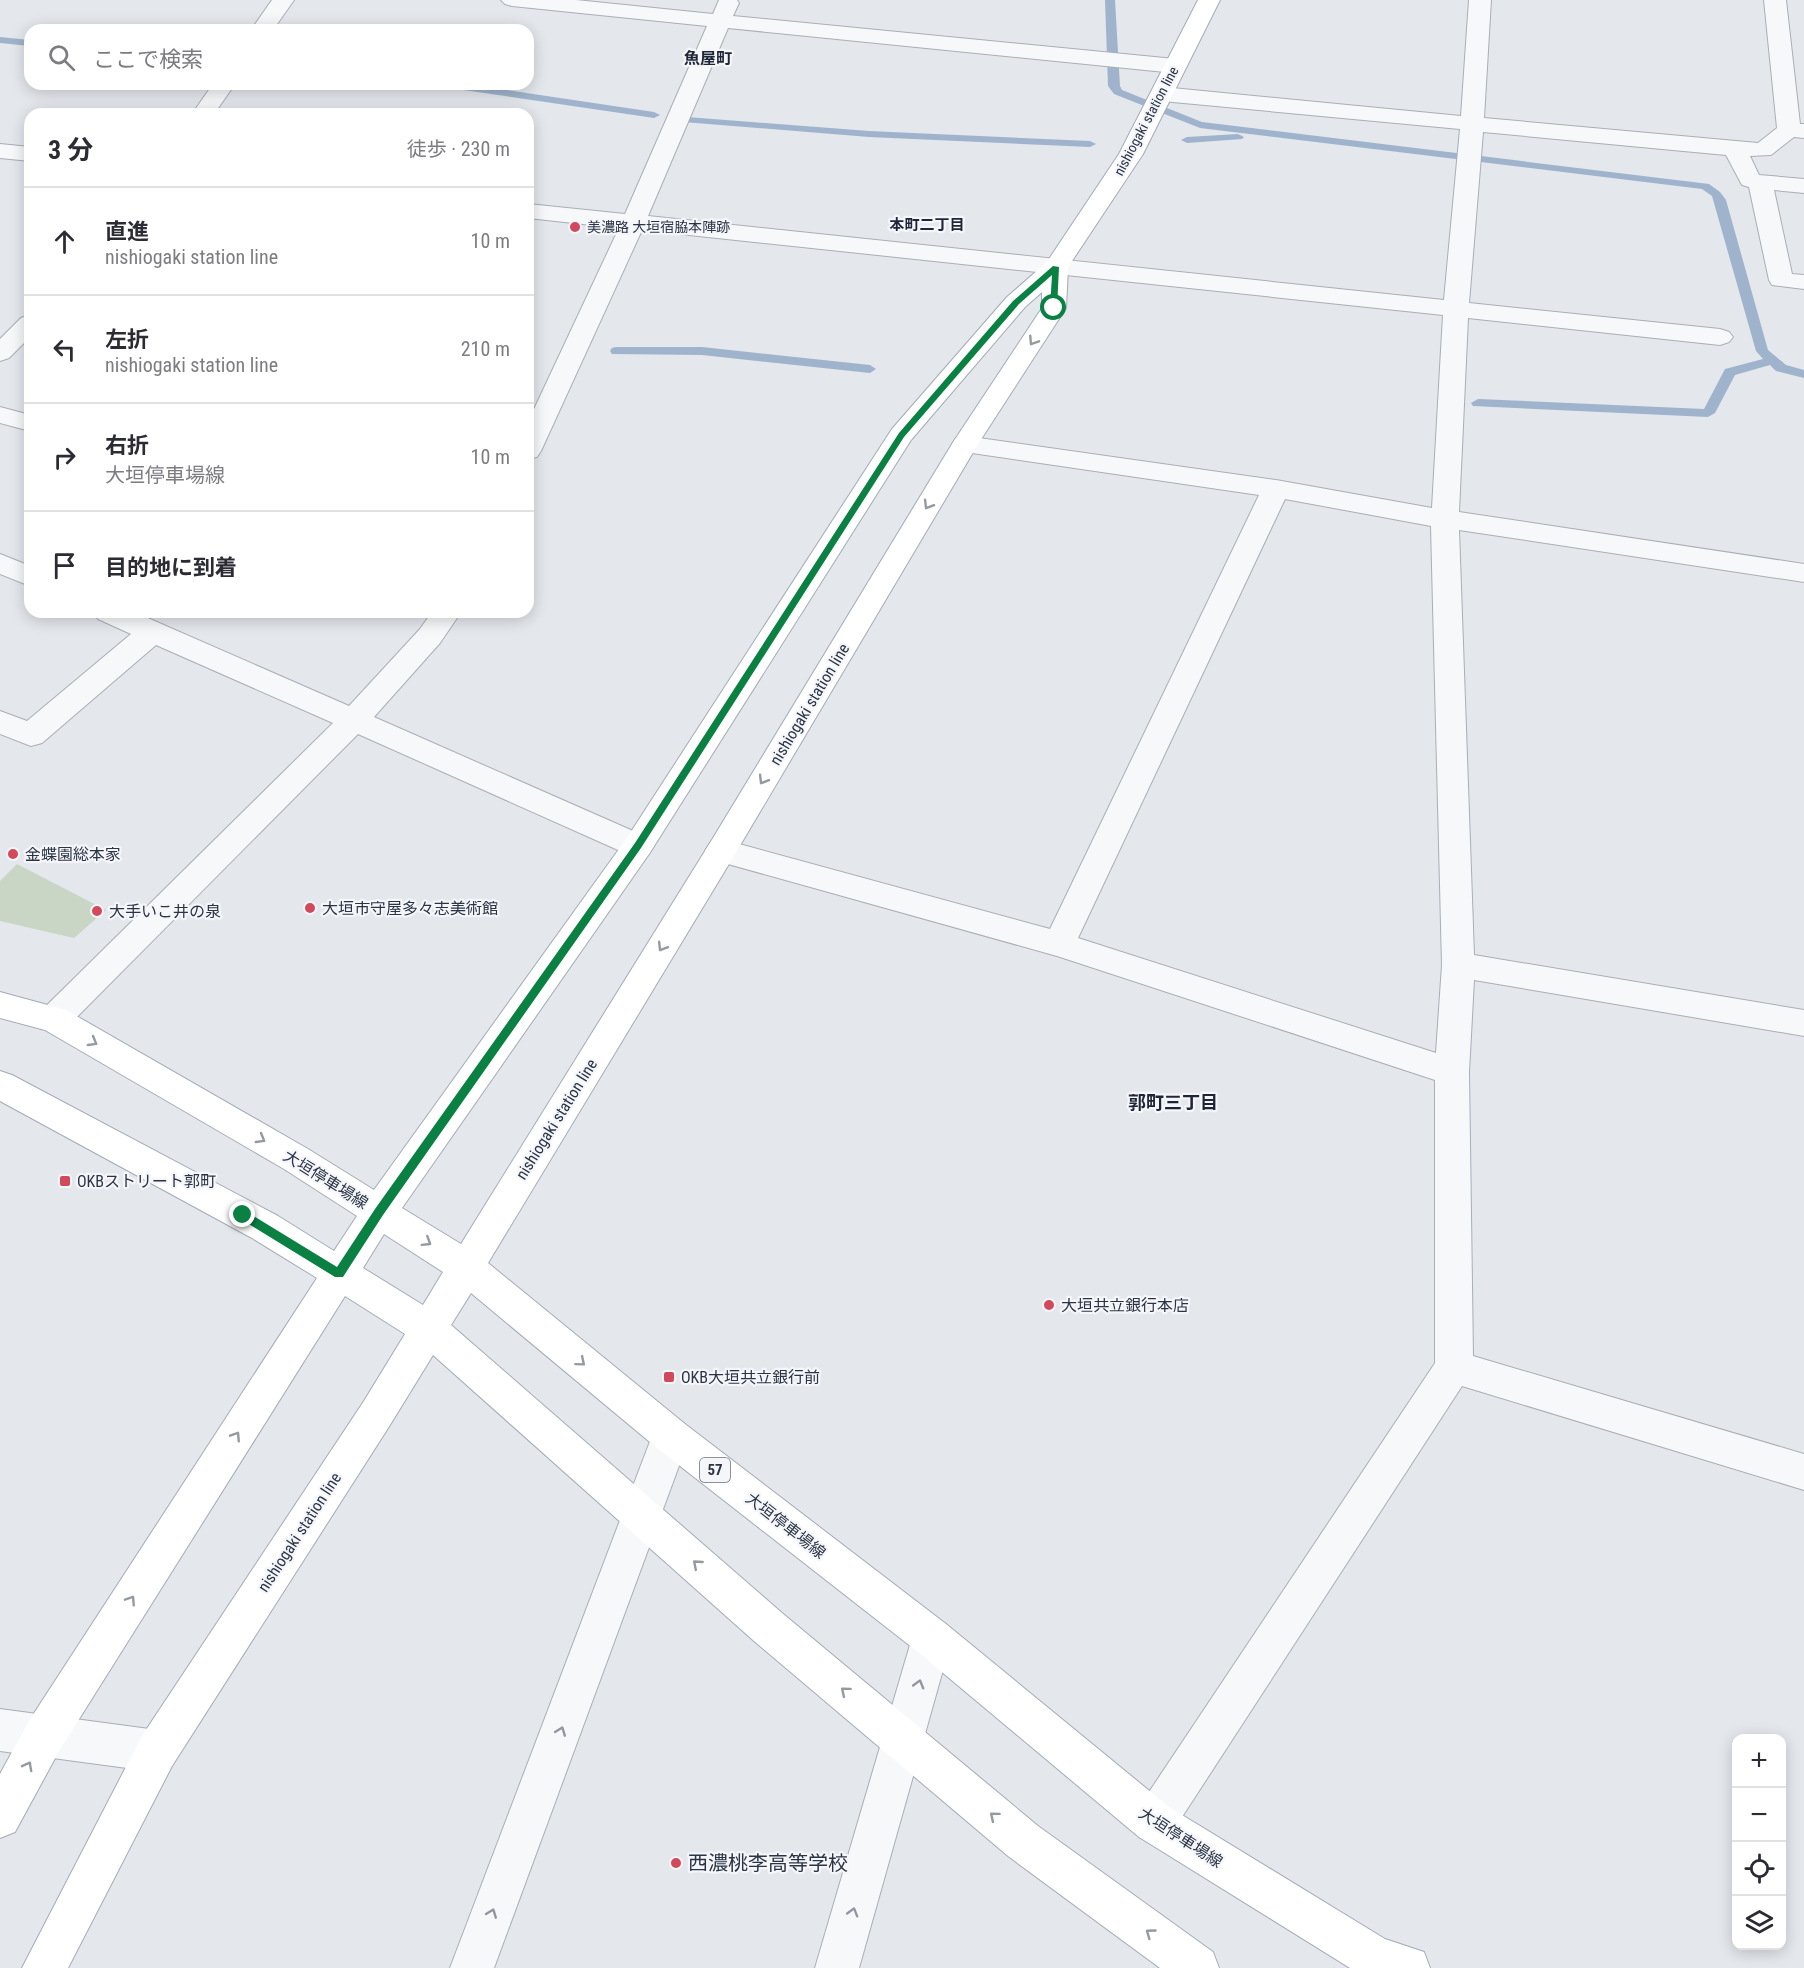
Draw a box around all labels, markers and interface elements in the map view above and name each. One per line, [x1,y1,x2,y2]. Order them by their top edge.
search box [24,24,534,90]
icon: search [45,41,78,74]
text: ここで検索 [93,47,203,72]
district label: 魚屋町 [684,49,732,68]
street label: nishiogaki station line [1111,63,1182,178]
text: 3 分 [48,135,93,165]
text: 徒歩 · 230 m [407,137,510,161]
district label: 本町二丁目 [889,216,965,234]
text: 直進 [105,219,149,244]
place label: 美濃路 大垣宿脇本陣跡 [587,219,730,235]
marker: 美濃路 大垣宿脇本陣跡 [568,220,582,234]
icon: ahead [48,225,81,258]
text: 10 m [471,229,510,253]
text: nishiogaki station line [105,245,278,269]
route start [1040,294,1066,320]
text: 左折 [105,327,149,352]
icon: left [48,333,81,366]
one-way arrow [1029,334,1040,345]
text: 210 m [461,337,510,361]
text: nishiogaki station line [105,353,278,377]
text: 右折 [105,433,149,458]
icon: right [48,441,81,474]
text: 10 m [471,445,510,469]
text: 大垣停車場線 [105,463,225,487]
one-way arrow [924,499,936,509]
icon: arrive [48,549,81,582]
text: 目的地に到着 [105,555,237,580]
street label: nishiogaki station line [766,640,853,768]
one-way arrow [759,774,771,784]
place label: 金蝶園総本家 [25,845,121,864]
marker: 金蝶園総本家 [6,847,20,861]
place label: 大垣市守屋多々志美術館 [322,899,498,918]
marker: 大垣市守屋多々志美術館 [303,901,317,915]
place label: 大手いこ井の泉 [109,902,221,921]
marker: 大手いこ井の泉 [90,904,104,918]
one-way arrow [657,941,669,951]
one-way arrow [86,1034,97,1046]
street label: nishiogaki station line [512,1056,601,1183]
district label: 郭町三丁目 [1128,1092,1218,1113]
one-way arrow [255,1132,265,1143]
street label: 大垣停車場線 [280,1146,371,1213]
place label: OKBストリート郭町 [77,1172,216,1191]
marker: OKBストリート郭町 [58,1174,72,1188]
route end [229,1201,255,1227]
one-way arrow [421,1235,431,1247]
place label: 大垣共立銀行本店 [1061,1296,1189,1315]
marker: 大垣共立銀行本店 [1042,1298,1056,1312]
one-way arrow [574,1354,585,1365]
place label: OKB大垣共立銀行前 [681,1368,820,1387]
marker: OKB大垣共立銀行前 [662,1370,676,1384]
one-way arrow [228,1432,240,1442]
road number: 57 [700,1458,730,1482]
street label: nishiogaki station line [254,1469,345,1595]
street label: 大垣停車場線 [742,1488,829,1562]
one-way arrow [693,1560,703,1571]
one-way arrow [123,1596,134,1607]
one-way arrow [912,1679,924,1690]
one-way arrow [840,1687,851,1698]
one-way arrow [554,1726,566,1737]
map controls [1732,1734,1786,1950]
button: + [1732,1734,1786,1788]
one-way arrow [21,1762,32,1772]
button: − [1732,1788,1786,1842]
street label: 大垣停車場線 [1135,1803,1226,1872]
one-way arrow [990,1813,1001,1824]
button: locate [1732,1842,1786,1896]
place label: 西濃桃李高等学校 [688,1851,848,1875]
marker: 西濃桃李高等学校 [669,1856,683,1870]
button: layers [1732,1896,1786,1950]
one-way arrow [846,1907,858,1918]
one-way arrow [485,1908,497,1919]
one-way arrow [1145,1930,1156,1941]

